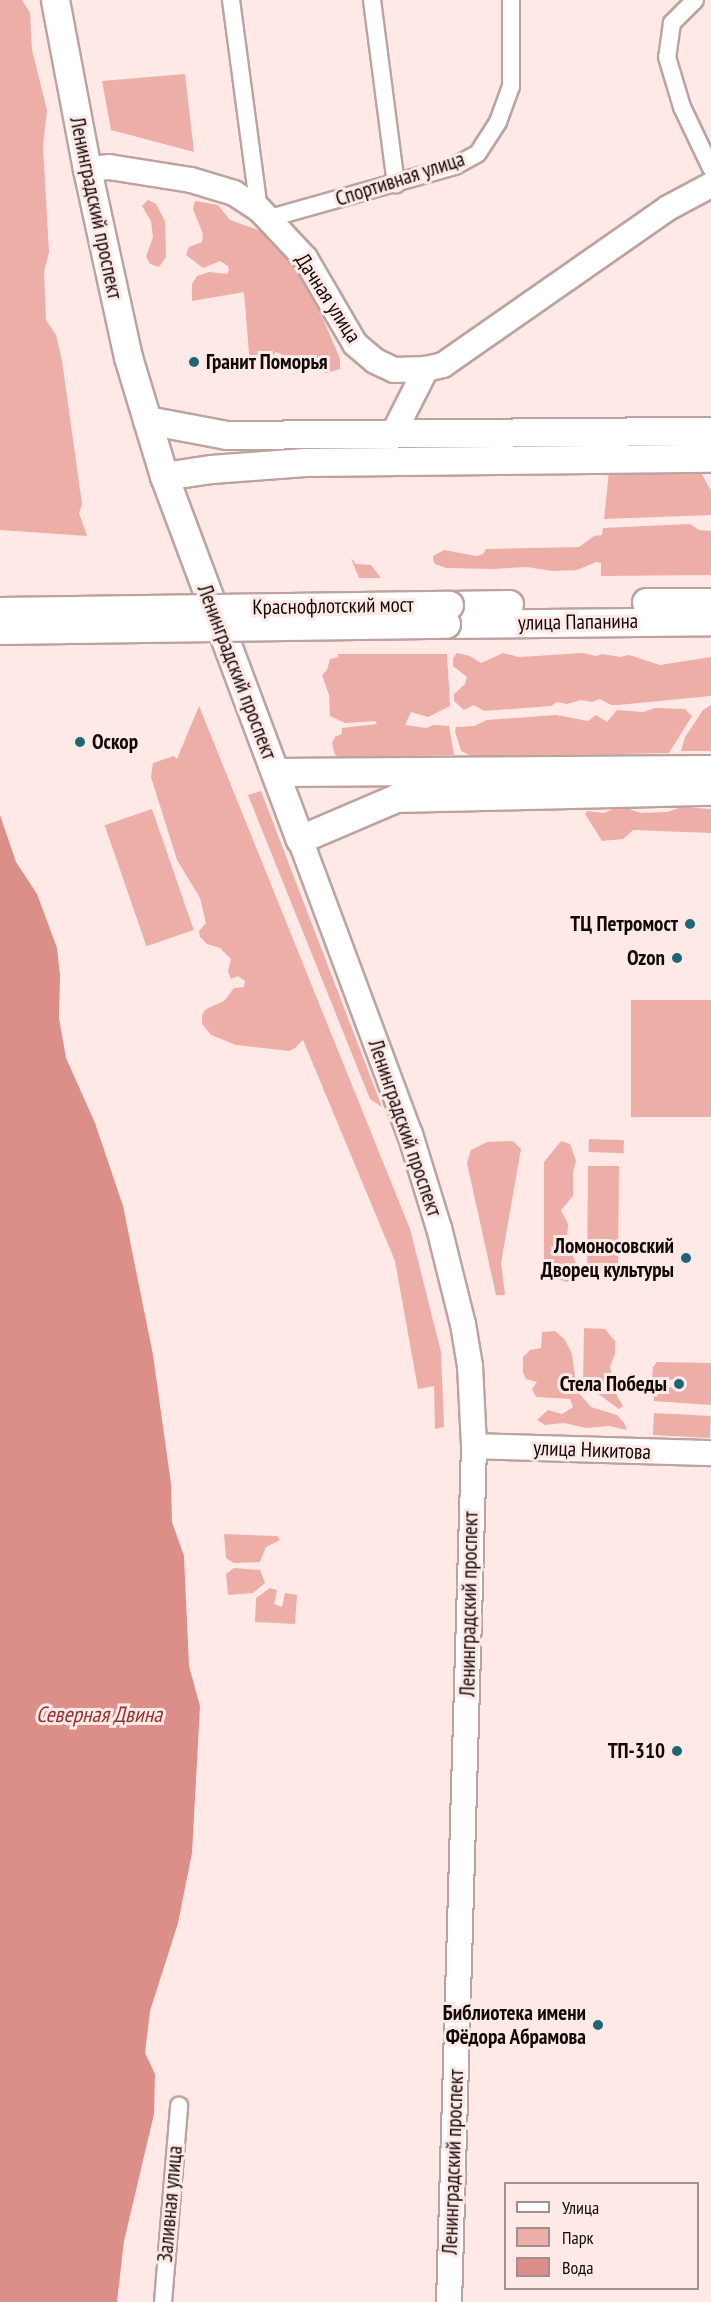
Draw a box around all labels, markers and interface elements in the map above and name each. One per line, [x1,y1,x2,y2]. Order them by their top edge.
street label: Ленинградский проспект [64,115,128,301]
street label: Спортивная улица [332,146,468,212]
street label: Дачная улица [290,249,366,347]
place label: Гранит Поморья [206,349,328,375]
marker: Гранит Поморья [187,355,201,369]
street label: Ленинградский проспект [192,581,282,763]
street label: Краснофлотский мост [252,592,414,620]
street label: улица Папанина [518,608,638,636]
place label: Оскор [92,729,138,755]
marker: Оскор [73,735,87,749]
place label: ТЦ Петромост [570,911,678,937]
marker: ТЦ Петромост [683,917,697,931]
place label: Ozon [627,945,665,971]
marker: Ozon [670,951,684,965]
street label: Ленинградский проспект [363,1036,447,1220]
place label: Ломоносовский Дворец культуры [541,1233,674,1283]
marker: Ломоносовский Дворец культуры [679,1251,693,1265]
place label: Стела Победы [560,1371,667,1397]
marker: Стела Победы [672,1377,686,1391]
street label: улица Никитова [533,1435,651,1465]
street label: Ленинградский проспект [455,1511,483,1697]
water label: Северная Двина [36,1702,162,1728]
place label: ТП-310 [608,1738,665,1764]
marker: ТП-310 [670,1744,684,1758]
place label: Библиотека имени Фёдора Абрамова [443,2000,586,2050]
marker: Библиотека имени Фёдора Абрамова [591,2018,605,2032]
street label: Ленинградский проспект [437,2069,469,2255]
street label: Заливная улица [152,2145,188,2263]
legend [504,2182,699,2290]
text: Улица [562,2196,599,2219]
text: Парк [562,2226,593,2249]
text: Вода [562,2256,593,2279]

